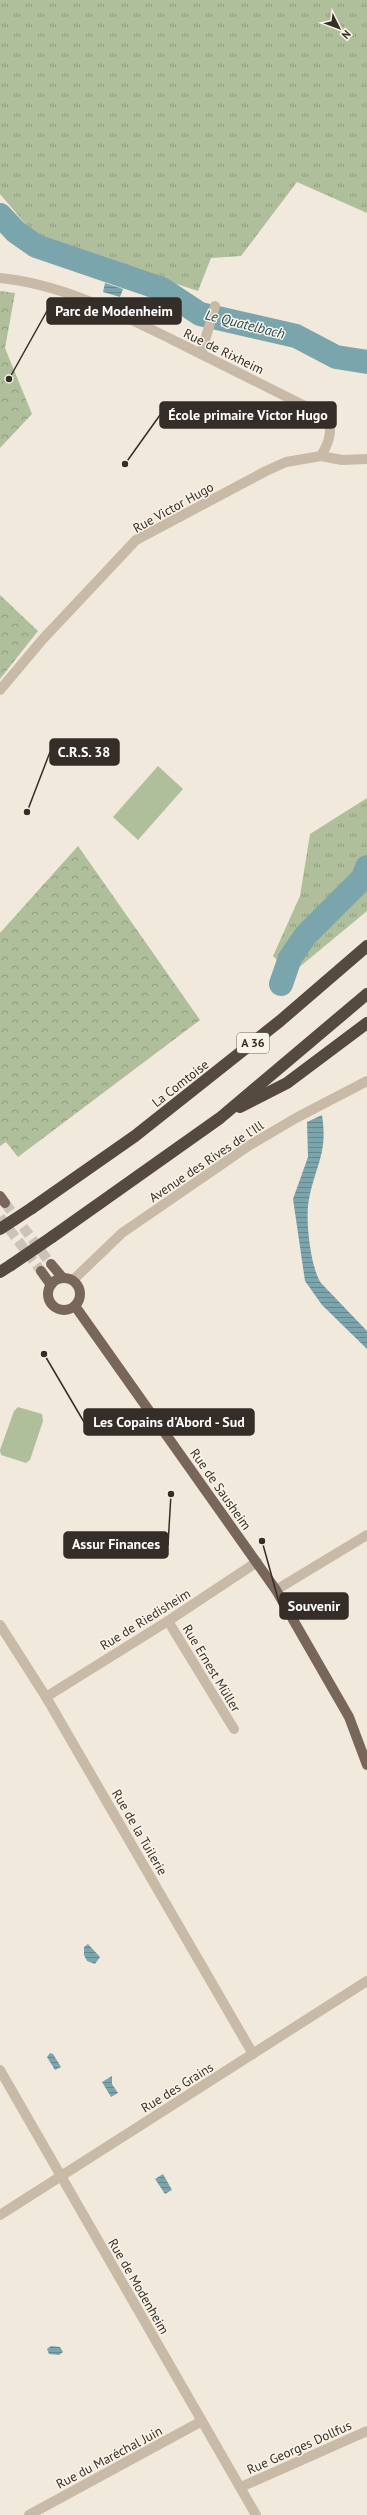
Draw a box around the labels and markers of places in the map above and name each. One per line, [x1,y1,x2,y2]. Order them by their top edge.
callout: Parc de Modenheim [47,298,181,324]
callout: École primaire Victor Hugo [160,402,336,428]
callout: C.R.S. 38 [50,739,119,765]
callout: Les Copains d'Abord - Sud [84,1409,254,1435]
callout: Assur Finances [64,1532,168,1558]
callout: Souvenir [280,1593,348,1619]

